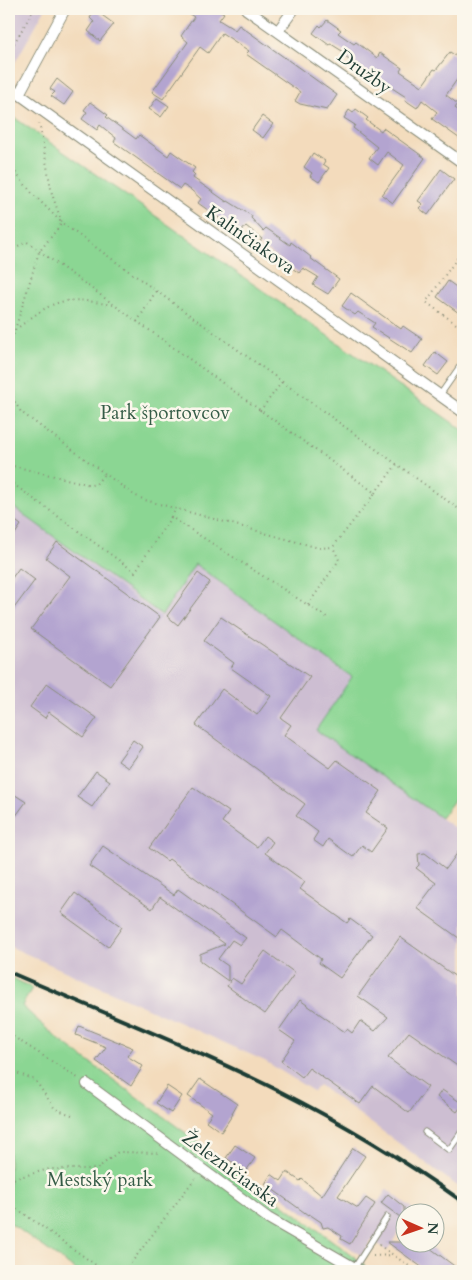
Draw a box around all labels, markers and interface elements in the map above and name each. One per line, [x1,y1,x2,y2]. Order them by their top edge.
street label: Družby [332,43,397,100]
street label: Kalinčiakova [200,199,300,280]
park label: Park športovcov [100,400,230,426]
street label: Železničiarska [177,1125,284,1213]
park label: Mestský park [47,1167,154,1193]
north arrow [394,1202,444,1252]
text: N [423,1222,442,1235]

